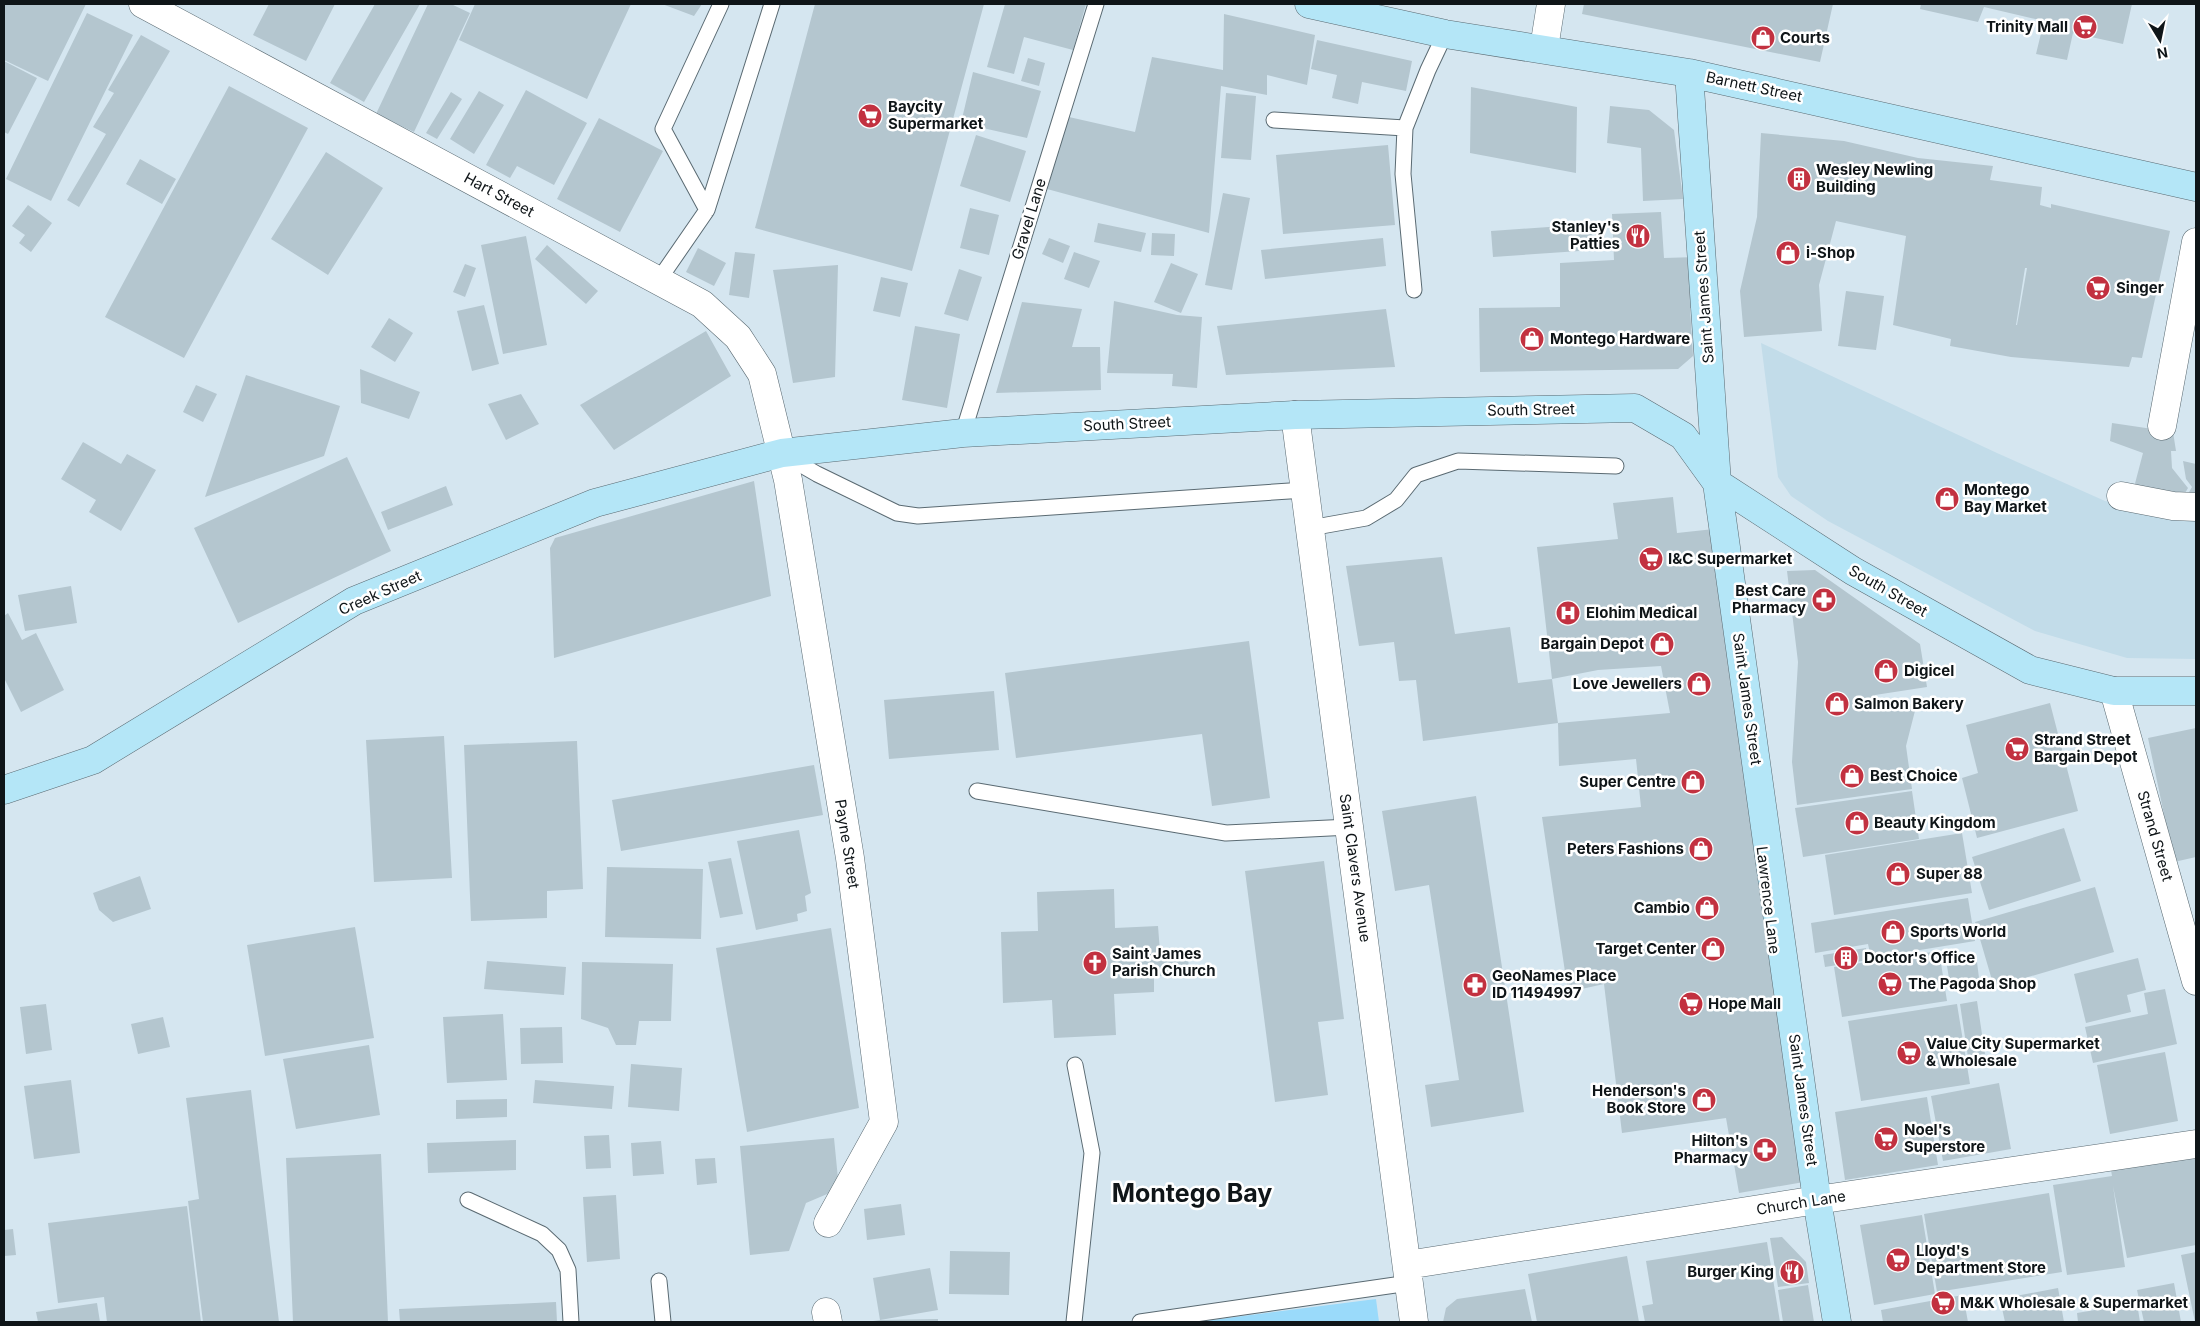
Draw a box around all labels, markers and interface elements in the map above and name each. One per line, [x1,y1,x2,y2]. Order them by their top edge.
supermarket icon: Trinity Mall [2072,14,2098,40]
north arrow [2135,15,2185,65]
place label: Trinity Mall [1986,17,2068,36]
shop icon: Courts [1750,25,1776,51]
place label: Courts [1780,28,1830,47]
text: N [2156,44,2169,63]
street label: Barnett Street [1704,67,1804,106]
place label: Baycity Supermarket [888,97,984,133]
supermarket icon: Baycity Supermarket [857,103,883,129]
place label: Wesley Newling Building [1816,160,1933,196]
building icon: Wesley Newling Building [1786,166,1812,192]
street label: Hart Street [461,168,538,221]
street label: Gravel Lane [1007,176,1050,262]
place label: Stanley's Patties [1551,217,1620,253]
restaurant icon: Stanley's Patties [1625,223,1651,249]
street label: Saint James Street [1689,230,1718,364]
shop icon: i-Shop [1775,240,1801,266]
place label: i-Shop [1806,243,1855,262]
supermarket icon: Singer [2085,275,2111,301]
place label: Singer [2116,278,2164,297]
shop icon: Montego Hardware [1519,326,1545,352]
place label: Montego Hardware [1550,329,1690,348]
street label: South Street [1487,399,1575,420]
street label: South Street [1083,412,1171,435]
place label: Montego Bay Market [1964,480,2047,516]
shop icon: Montego Bay Market [1934,486,1960,512]
supermarket icon: I&C Supermarket [1638,546,1664,572]
place label: I&C Supermarket [1668,549,1793,568]
street label: South Street [1845,560,1931,621]
street label: Creek Street [335,566,424,619]
place label: Best Care Pharmacy [1732,581,1806,617]
pharmacy icon: Best Care Pharmacy [1811,587,1837,613]
hospital icon: Elohim Medical [1555,600,1581,626]
place label: Elohim Medical [1586,603,1697,622]
shop icon: Bargain Depot [1649,631,1675,657]
street label: Saint James Street [1729,632,1766,766]
place label: Bargain Depot [1541,634,1645,653]
shop icon: Digicel [1873,658,1899,684]
place label: Digicel [1904,661,1954,680]
shop icon: Love Jewellers [1686,671,1712,697]
place label: Love Jewellers [1573,674,1682,693]
shop icon: Salmon Bakery [1824,691,1850,717]
place label: Salmon Bakery [1854,694,1964,713]
place label: Strand Street Bargain Depot [2034,730,2138,766]
supermarket icon: Strand Street Bargain Depot [2004,736,2030,762]
shop icon: Best Choice [1839,763,1865,789]
place label: Best Choice [1870,766,1958,785]
shop icon: Super Centre [1680,769,1706,795]
place label: Super Centre [1579,772,1676,791]
street label: Strand Street [2134,788,2177,883]
street label: Saint Clavers Avenue [1336,792,1375,943]
street label: Payne Street [831,798,864,890]
shop icon: Beauty Kingdom [1844,810,1870,836]
place label: Beauty Kingdom [1874,813,1996,832]
shop icon: Peters Fashions [1688,836,1714,862]
place label: Peters Fashions [1567,839,1684,858]
street label: Lawrence Lane [1752,845,1785,955]
shop icon: Super 88 [1885,861,1911,887]
place label: Super 88 [1916,864,1983,883]
shop icon: Cambio [1694,895,1720,921]
place label: Cambio [1634,898,1690,917]
shop icon: Sports World [1880,919,1906,945]
place label: Sports World [1910,922,2006,941]
shop icon: Target Center [1700,936,1726,962]
place label: Target Center [1595,939,1696,958]
place label: Saint James Parish Church [1112,944,1216,980]
building icon: Doctor's Office [1833,945,1859,971]
place label: Doctor's Office [1864,948,1975,967]
church icon: Saint James Parish Church [1082,950,1108,976]
place label: GeoNames Place ID 11494997 [1492,966,1616,1002]
supermarket icon: The Pagoda Shop [1877,971,1903,997]
pharmacy icon: GeoNames Place ID 11494997 [1462,972,1488,998]
place label: The Pagoda Shop [1908,974,2036,993]
supermarket icon: Hope Mall [1678,991,1704,1017]
place label: Hope Mall [1708,994,1781,1013]
street label: Saint James Street [1785,1033,1822,1167]
place label: Value City Supermarket & Wholesale [1926,1034,2100,1070]
supermarket icon: Value City Supermarket & Wholesale [1896,1040,1922,1066]
place label: Henderson's Book Store [1592,1081,1686,1117]
shop icon: Henderson's Book Store [1691,1087,1717,1113]
place label: Noel's Superstore [1904,1120,1985,1156]
supermarket icon: Noel's Superstore [1873,1126,1899,1152]
place label: Hilton's Pharmacy [1674,1131,1748,1167]
pharmacy icon: Hilton's Pharmacy [1752,1137,1778,1163]
district label: Montego Bay [1112,1178,1272,1208]
street label: Church Lane [1755,1186,1847,1219]
place label: Lloyd's Department Store [1916,1241,2046,1277]
supermarket icon: Lloyd's Department Store [1885,1247,1911,1273]
restaurant icon: Burger King [1779,1259,1805,1285]
place label: Burger King [1687,1262,1774,1281]
supermarket icon: M&K Wholesale & Supermarket [1930,1290,1956,1316]
place label: M&K Wholesale & Supermarket [1960,1293,2189,1312]

